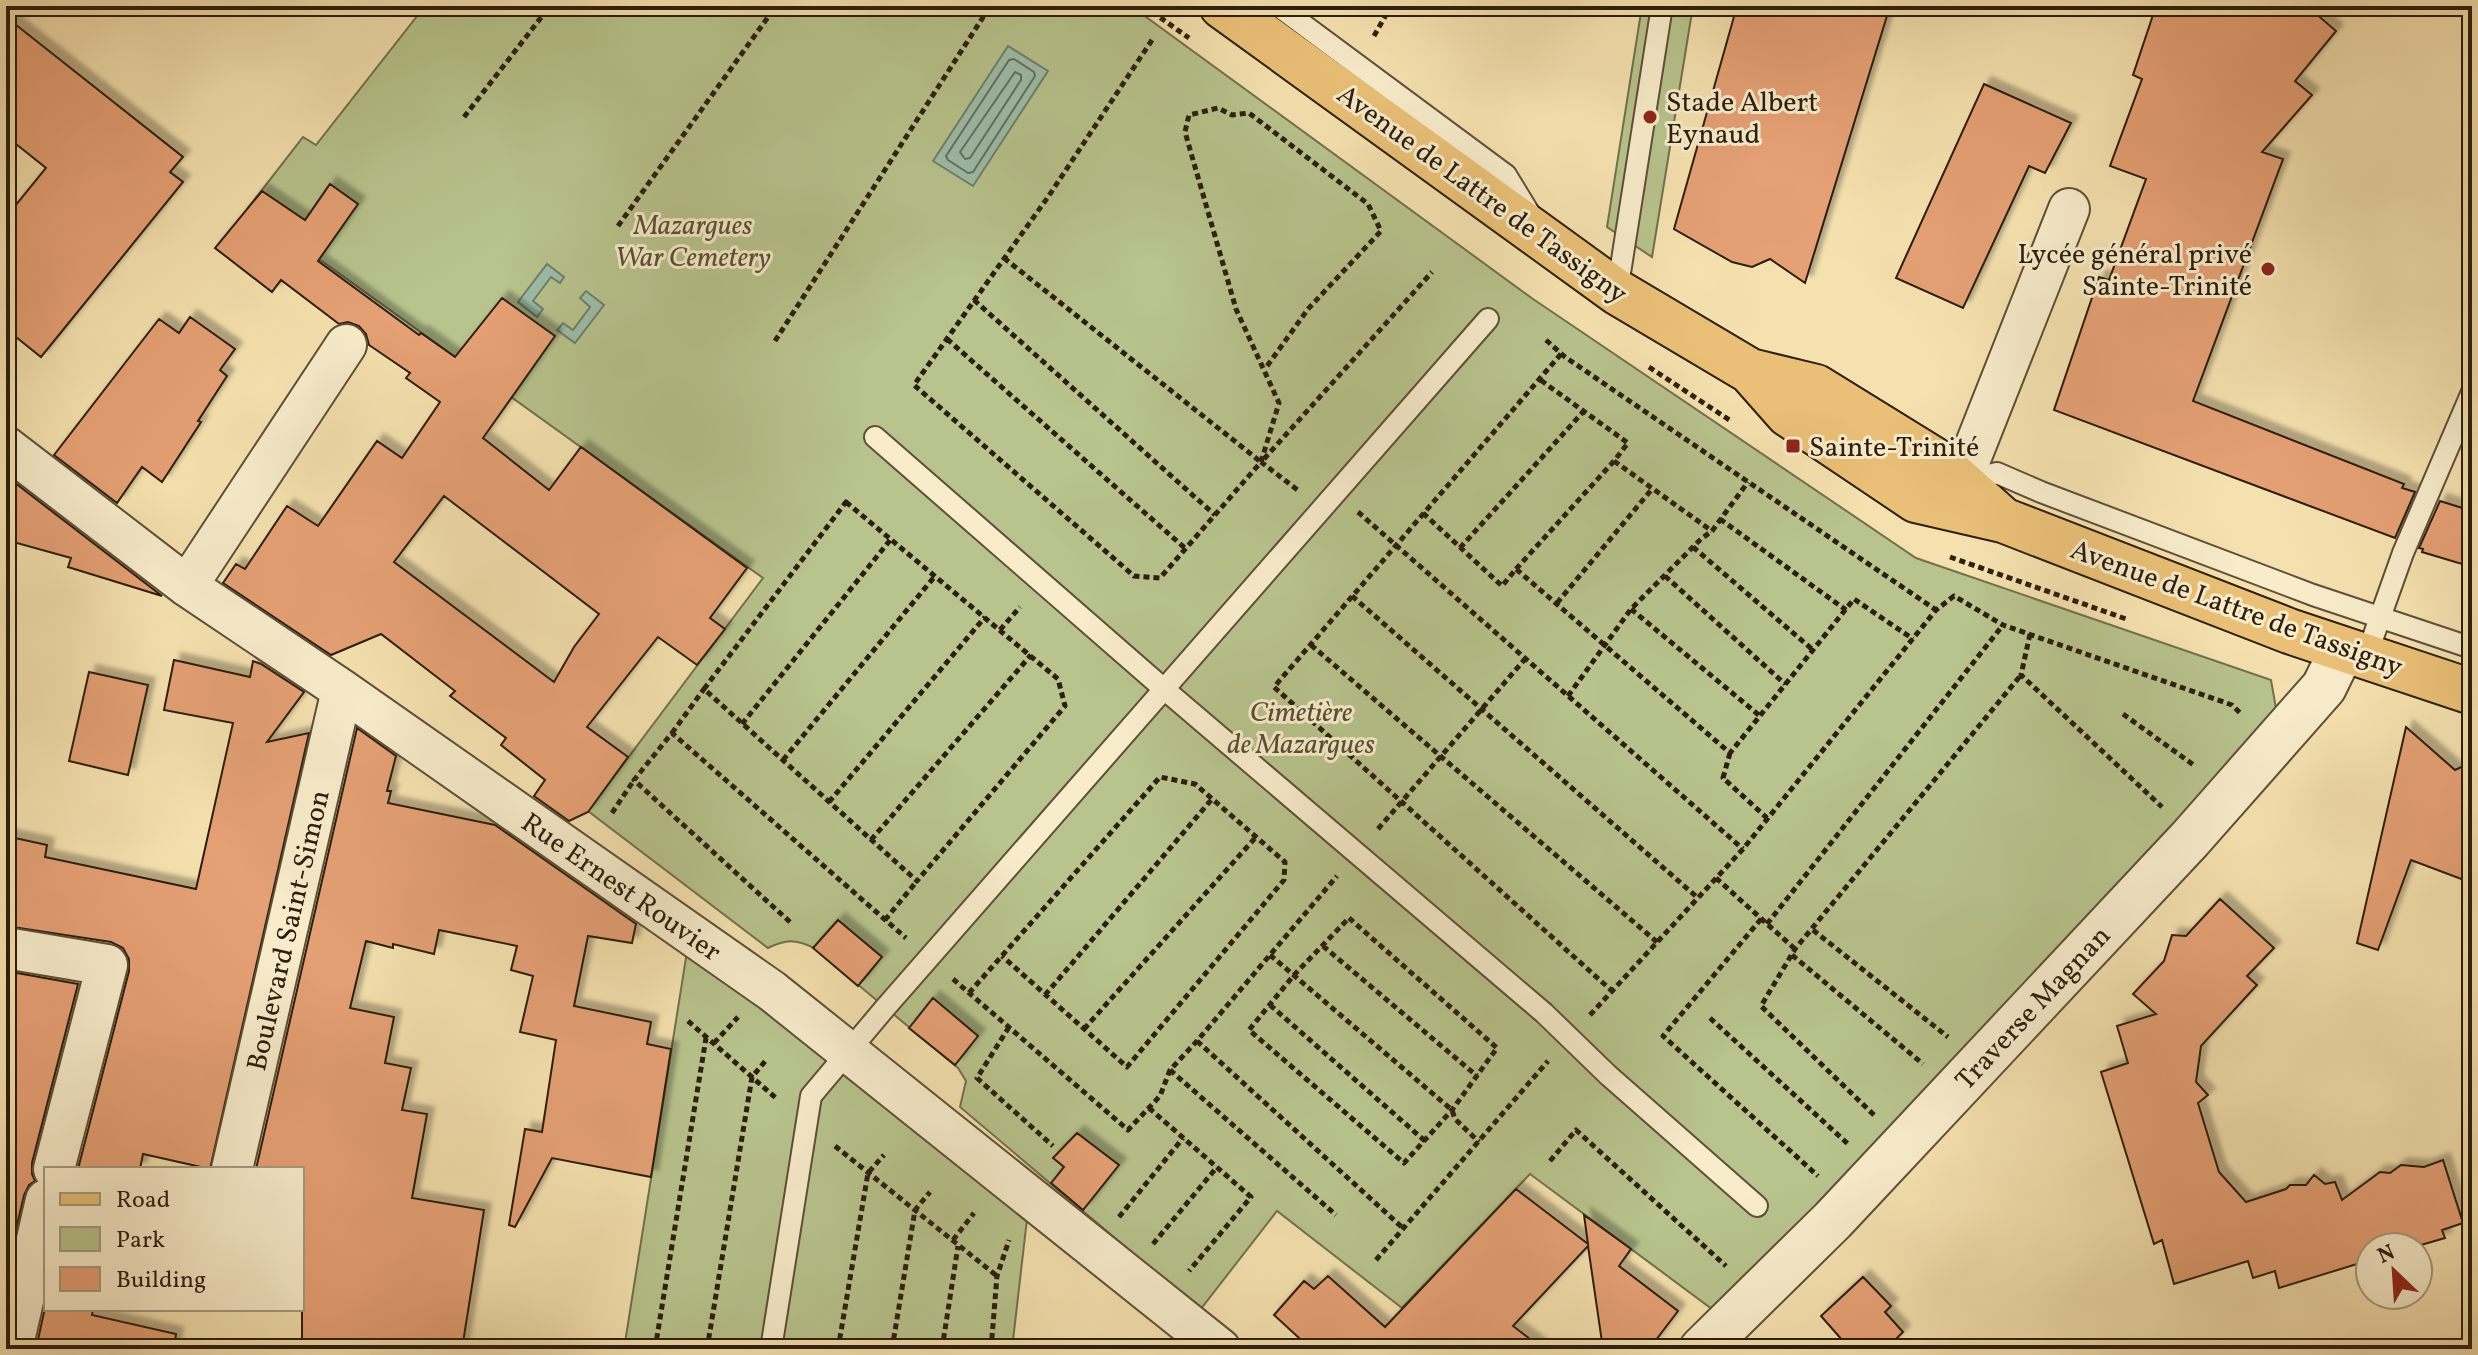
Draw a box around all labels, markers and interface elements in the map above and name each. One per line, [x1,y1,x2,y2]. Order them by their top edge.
street label: Avenue de Lattre de Tassigny [1328,76,1635,314]
place label: Stade Albert Eynaud [1666,84,1818,155]
marker: Stade Albert Eynaud [1641,108,1659,126]
park label: Mazargues War Cemetery [615,207,771,278]
place label: Lycée général privé Sainte-Trinité [2018,236,2252,307]
marker: Lycée général privé Sainte-Trinité [2259,260,2277,278]
place label: Sainte-Trinité [1809,429,1979,468]
marker: Sainte-Trinité [1784,437,1802,455]
street label: Avenue de Lattre de Tassigny [2065,531,2408,688]
park label: Cimetière de Mazargues [1227,694,1375,765]
street label: Boulevard Saint-Simon [238,786,341,1075]
street label: Rue Ernest Rouvier [513,804,729,972]
street label: Traverse Magnan [1947,918,2120,1100]
legend [44,1167,304,1311]
text: Road [116,1184,170,1218]
text: Park [116,1224,165,1258]
north arrow [2354,1231,2434,1311]
text: N [2373,1238,2400,1273]
text: Building [116,1264,206,1298]

